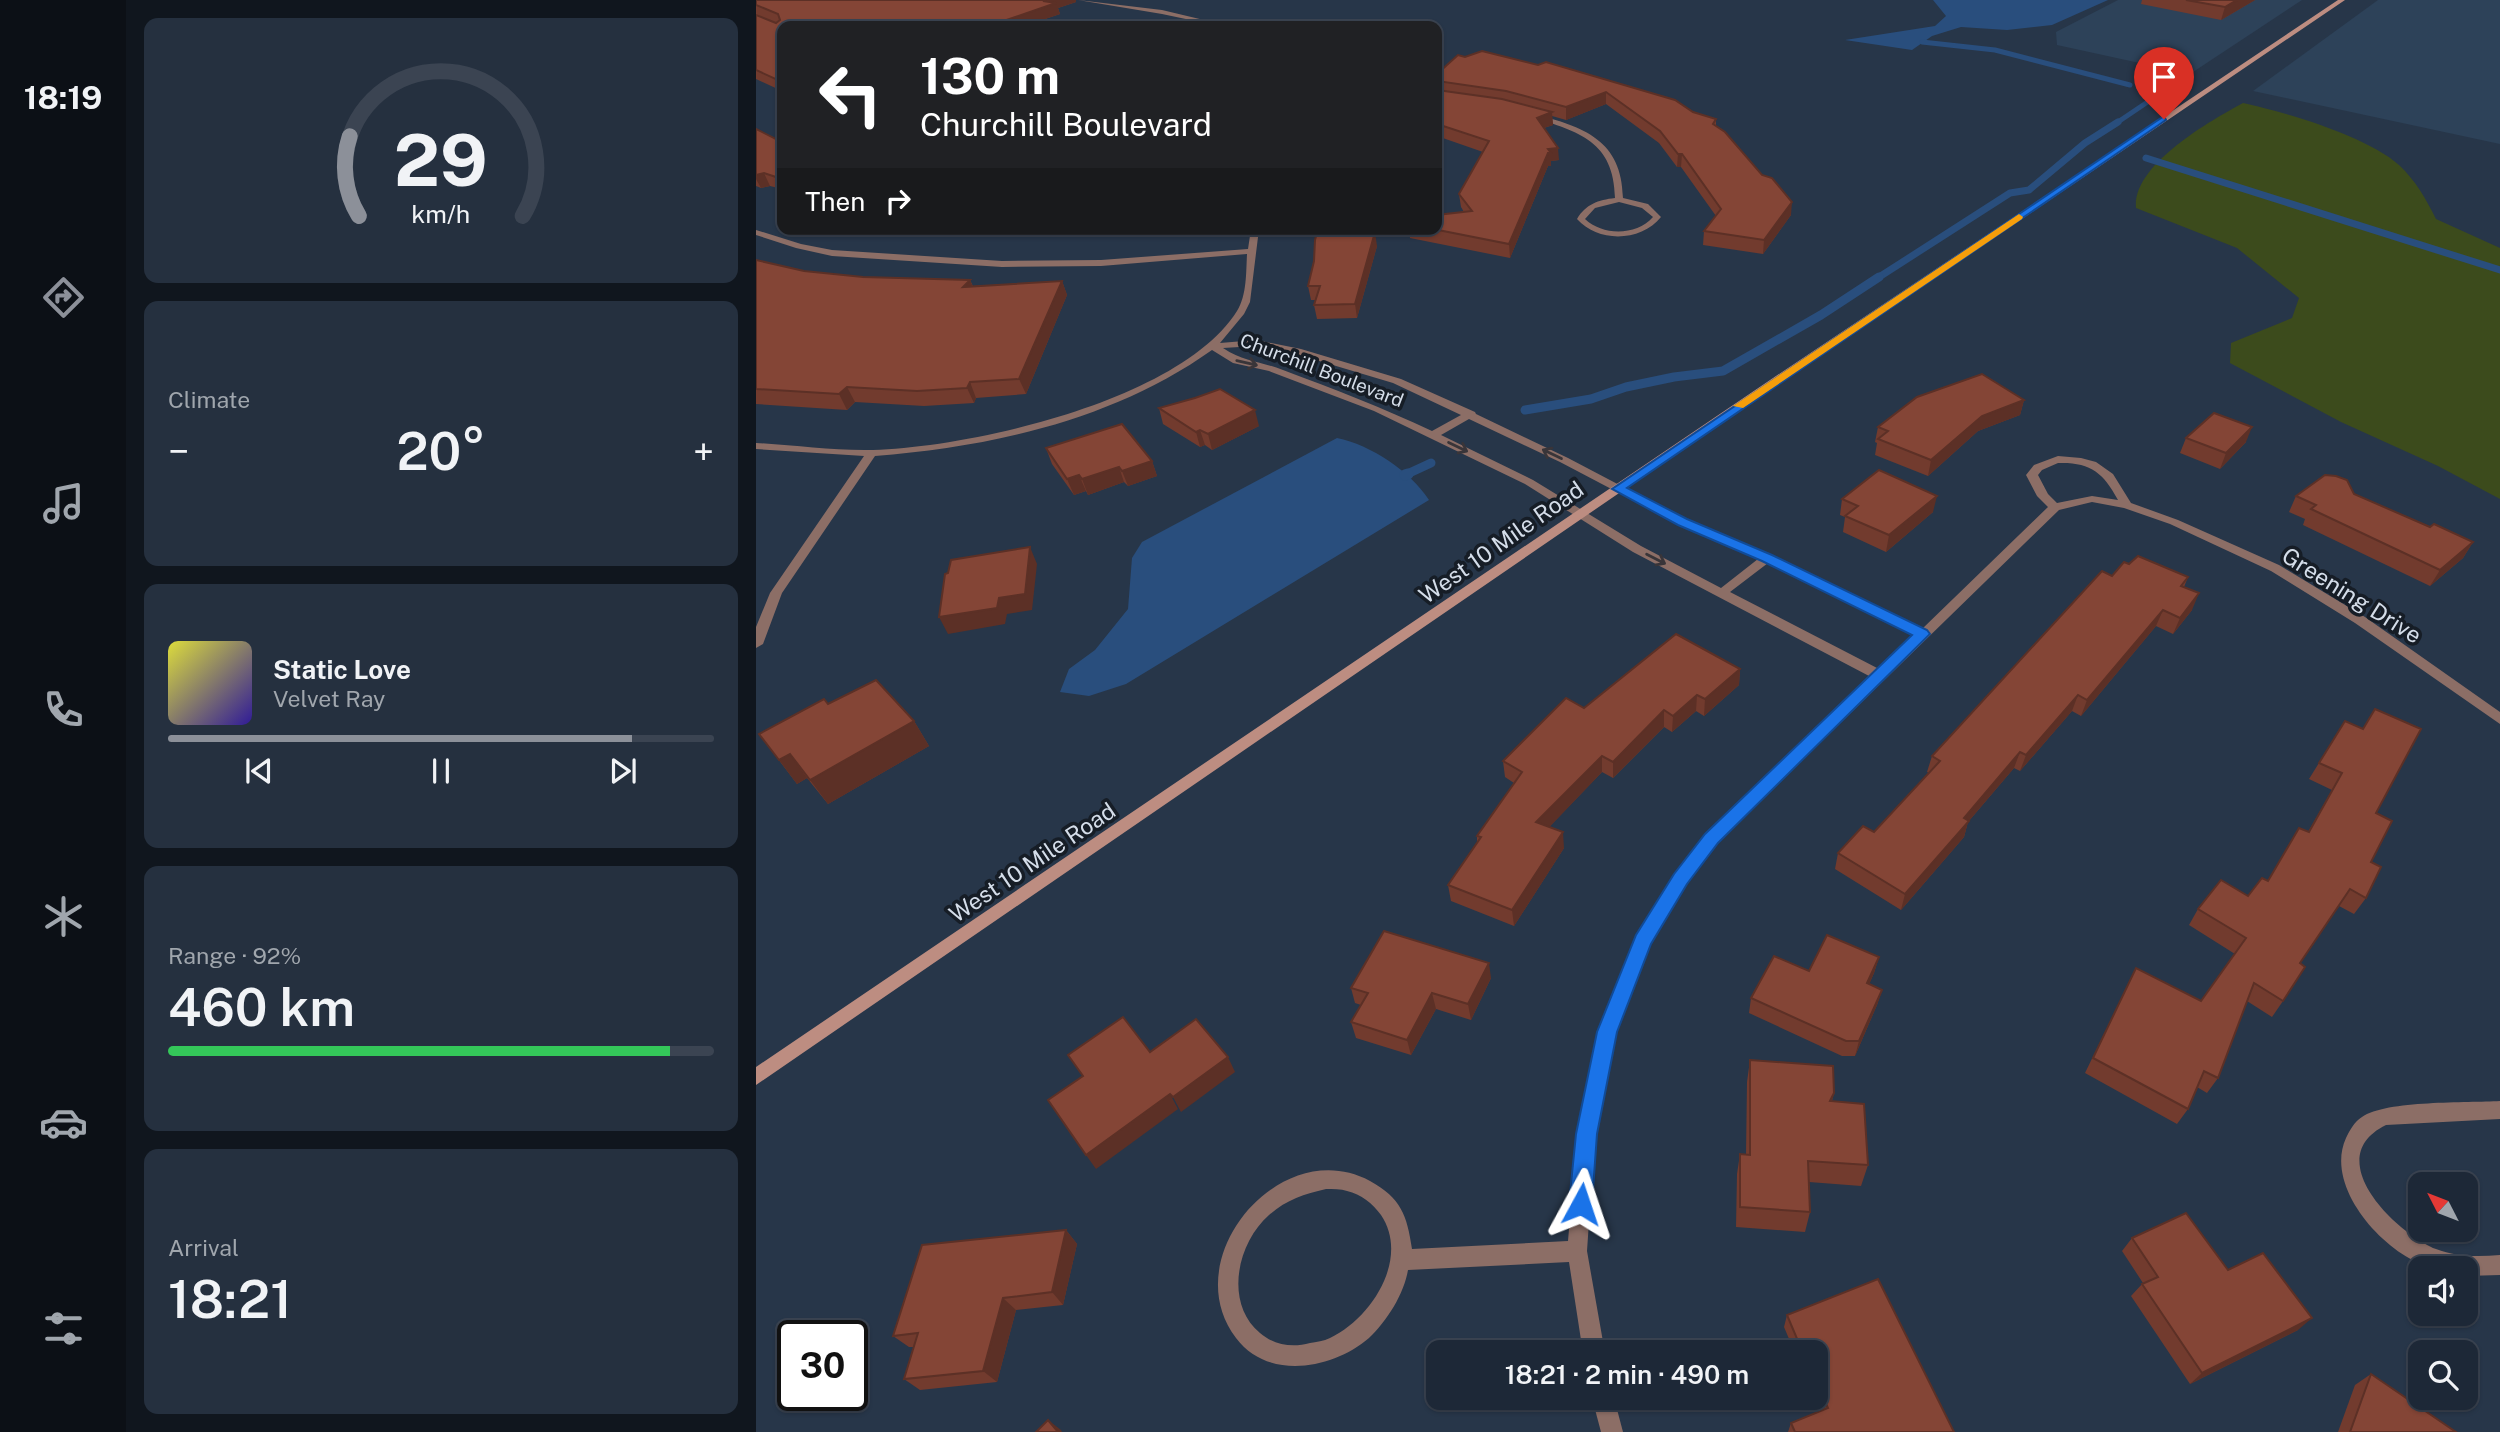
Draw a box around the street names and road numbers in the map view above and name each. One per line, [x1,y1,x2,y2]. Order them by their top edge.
street label: Churchill Boulevard [1237,329,1407,411]
street label: West 10 Mile Road [1414,475,1588,609]
street label: Greening Drive [2277,541,2427,649]
street label: West 10 Mile Road [944,796,1120,928]

